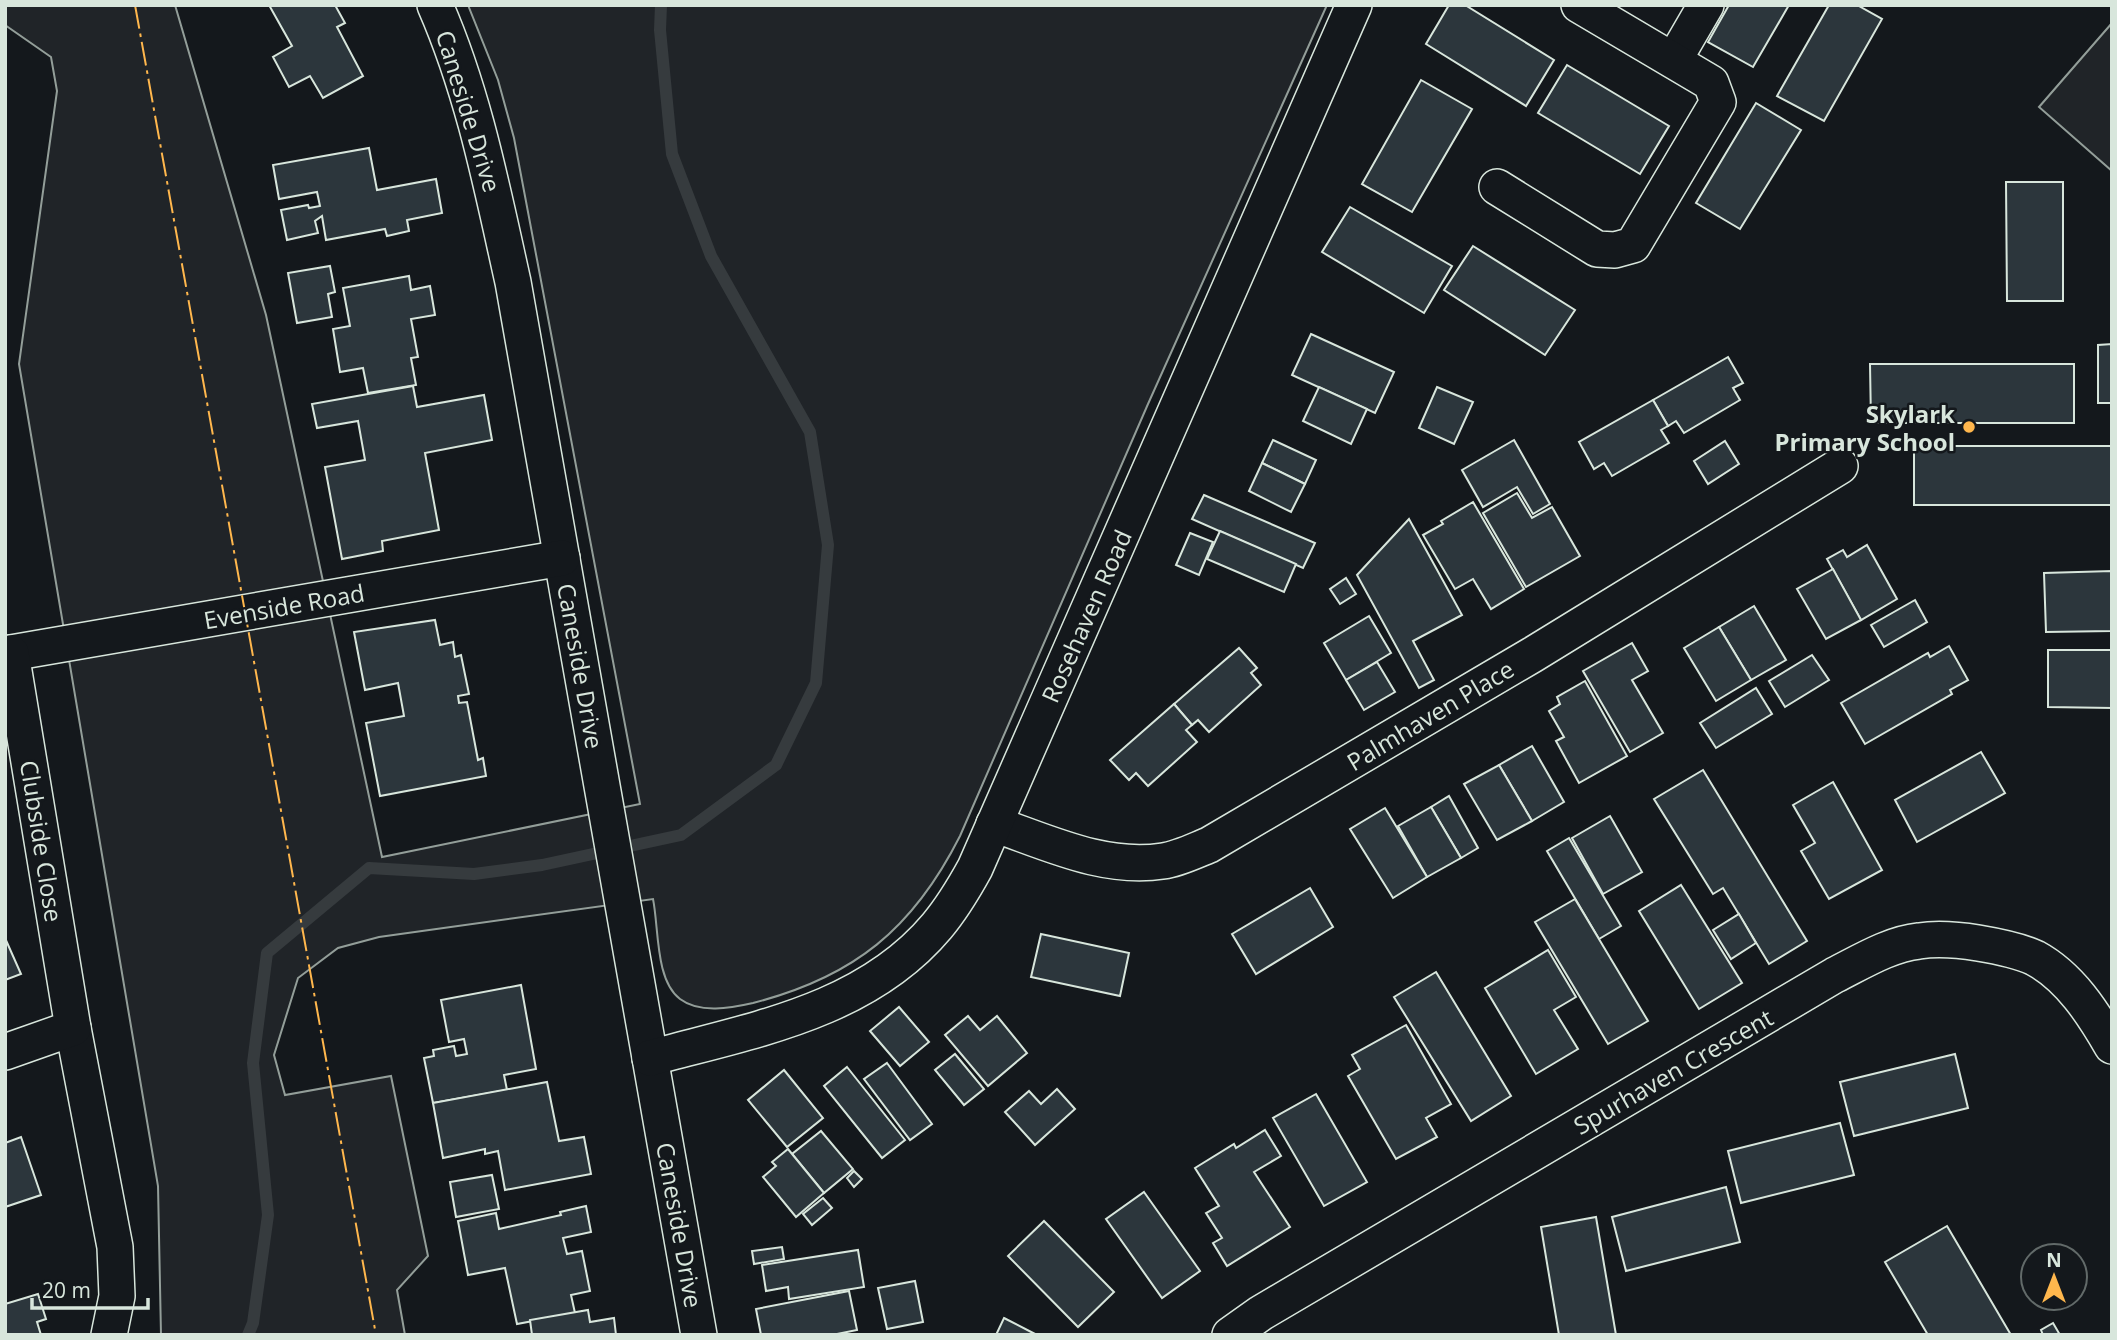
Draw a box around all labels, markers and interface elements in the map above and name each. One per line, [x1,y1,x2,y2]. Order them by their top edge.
street label: Caneside Drive [429,26,509,196]
place label: Skylark Primary School [1774,397,1955,458]
marker: Skylark Primary School [1961,419,1977,435]
street label: Rosehaven Road [1033,524,1139,708]
street label: Evenside Road [201,576,367,636]
street label: Caneside Drive [550,581,612,751]
street label: Palmhaven Place [1340,652,1520,778]
street label: Clubside Close [13,758,71,924]
street label: Spurhaven Crescent [1567,1000,1779,1142]
street label: Caneside Drive [649,1140,711,1310]
north arrow [2019,1242,2089,1312]
text: N [2046,1247,2062,1273]
scale bar [32,1266,147,1310]
text: 20 m [42,1276,91,1304]

